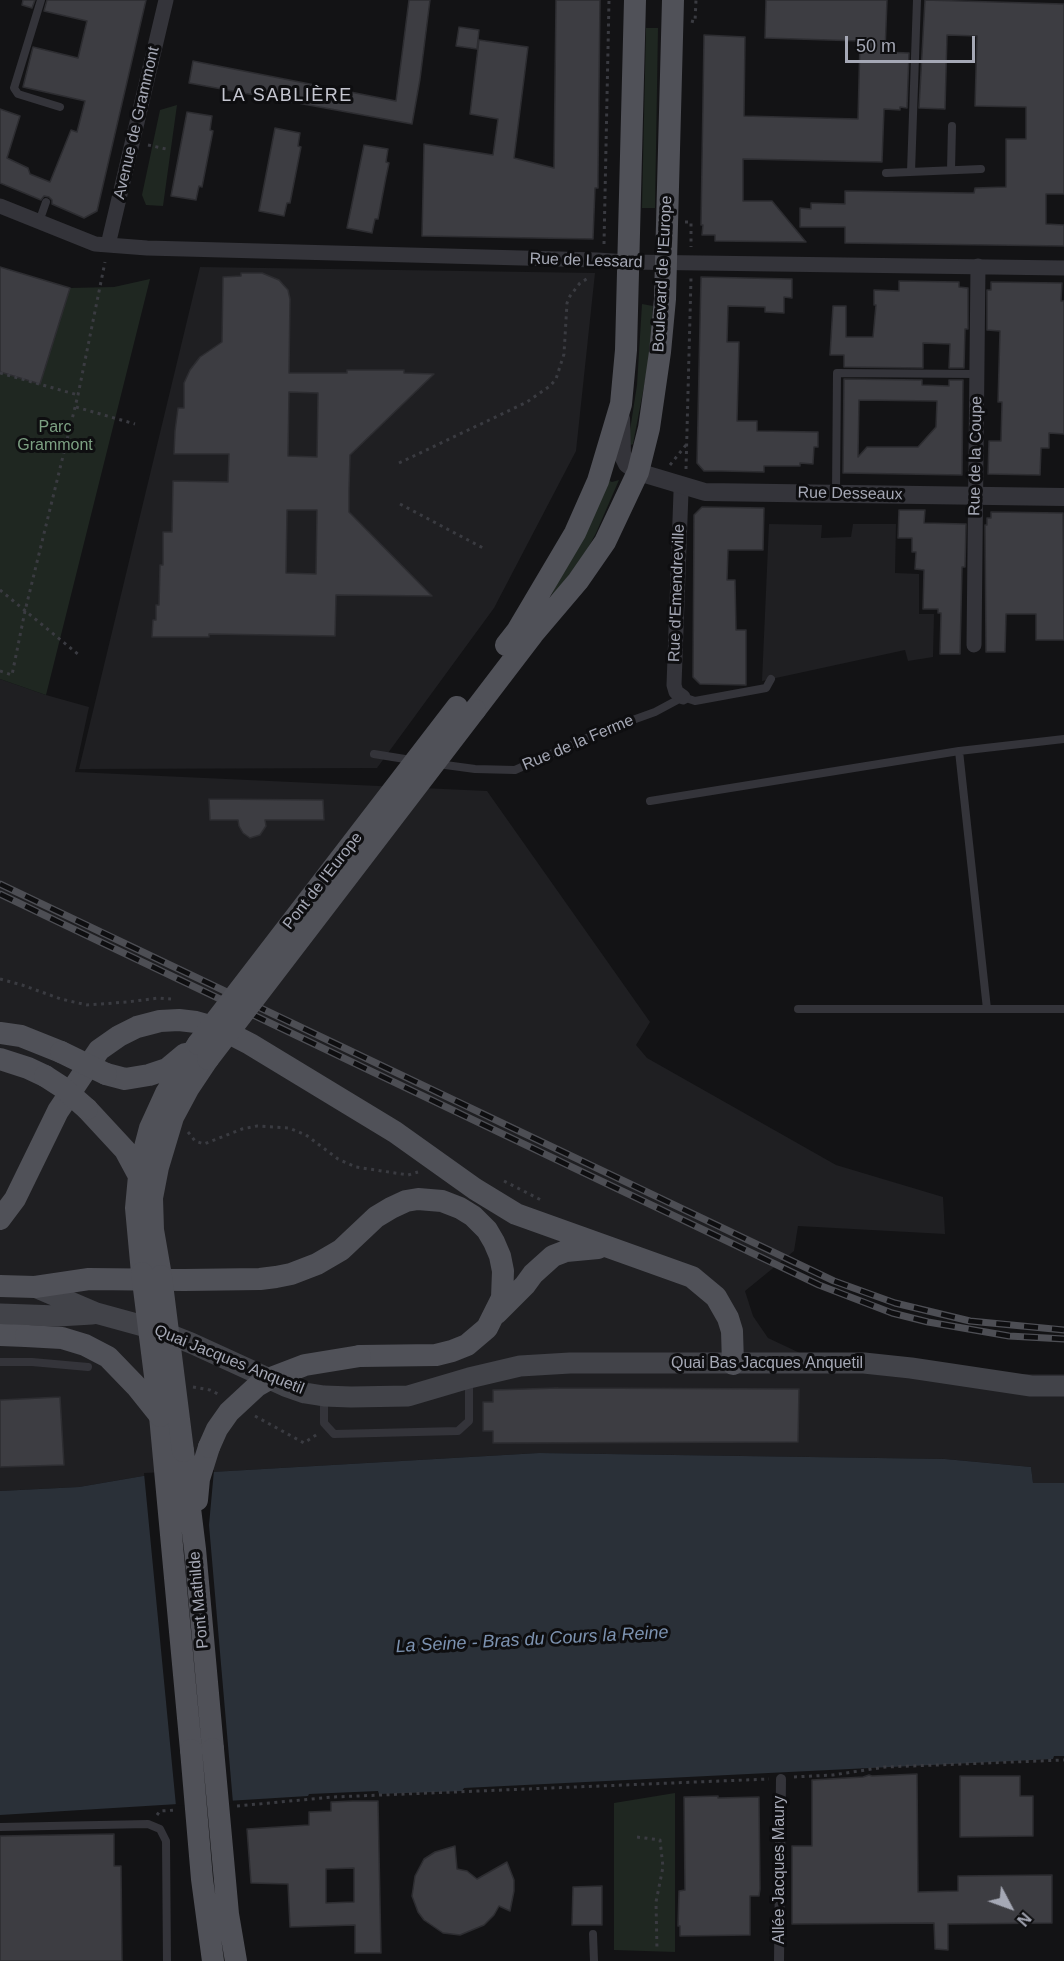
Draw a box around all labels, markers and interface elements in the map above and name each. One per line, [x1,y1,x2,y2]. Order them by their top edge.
scale bar [848,24,978,62]
text: 50 m [856,36,896,56]
street label: Avenue de Grammont [110,45,164,201]
district label: LA SABLIÈRE [221,85,353,107]
street label: Boulevard de l'Europe [649,195,677,353]
street label: Rue de Lessard [529,249,643,273]
street label: Rue de la Coupe [965,396,987,516]
park label: Parc Grammont [17,418,93,456]
street label: Rue Desseaux [797,483,903,505]
street label: Rue d'Emendreville [665,524,689,662]
street label: Rue de la Ferme [519,711,637,775]
street label: Pont de l'Europe [279,829,367,933]
street label: Quai Jacques Anquetil [151,1321,307,1399]
street label: Quai Bas Jacques Anquetil [671,1354,863,1374]
street label: Pont Mathilde [185,1550,213,1650]
water label: La Seine - Bras du Cours la Reine [395,1622,669,1658]
street label: Allée Jacques Maury [770,1796,790,1944]
north arrow [980,1877,1040,1937]
text: N [1014,1909,1034,1929]

